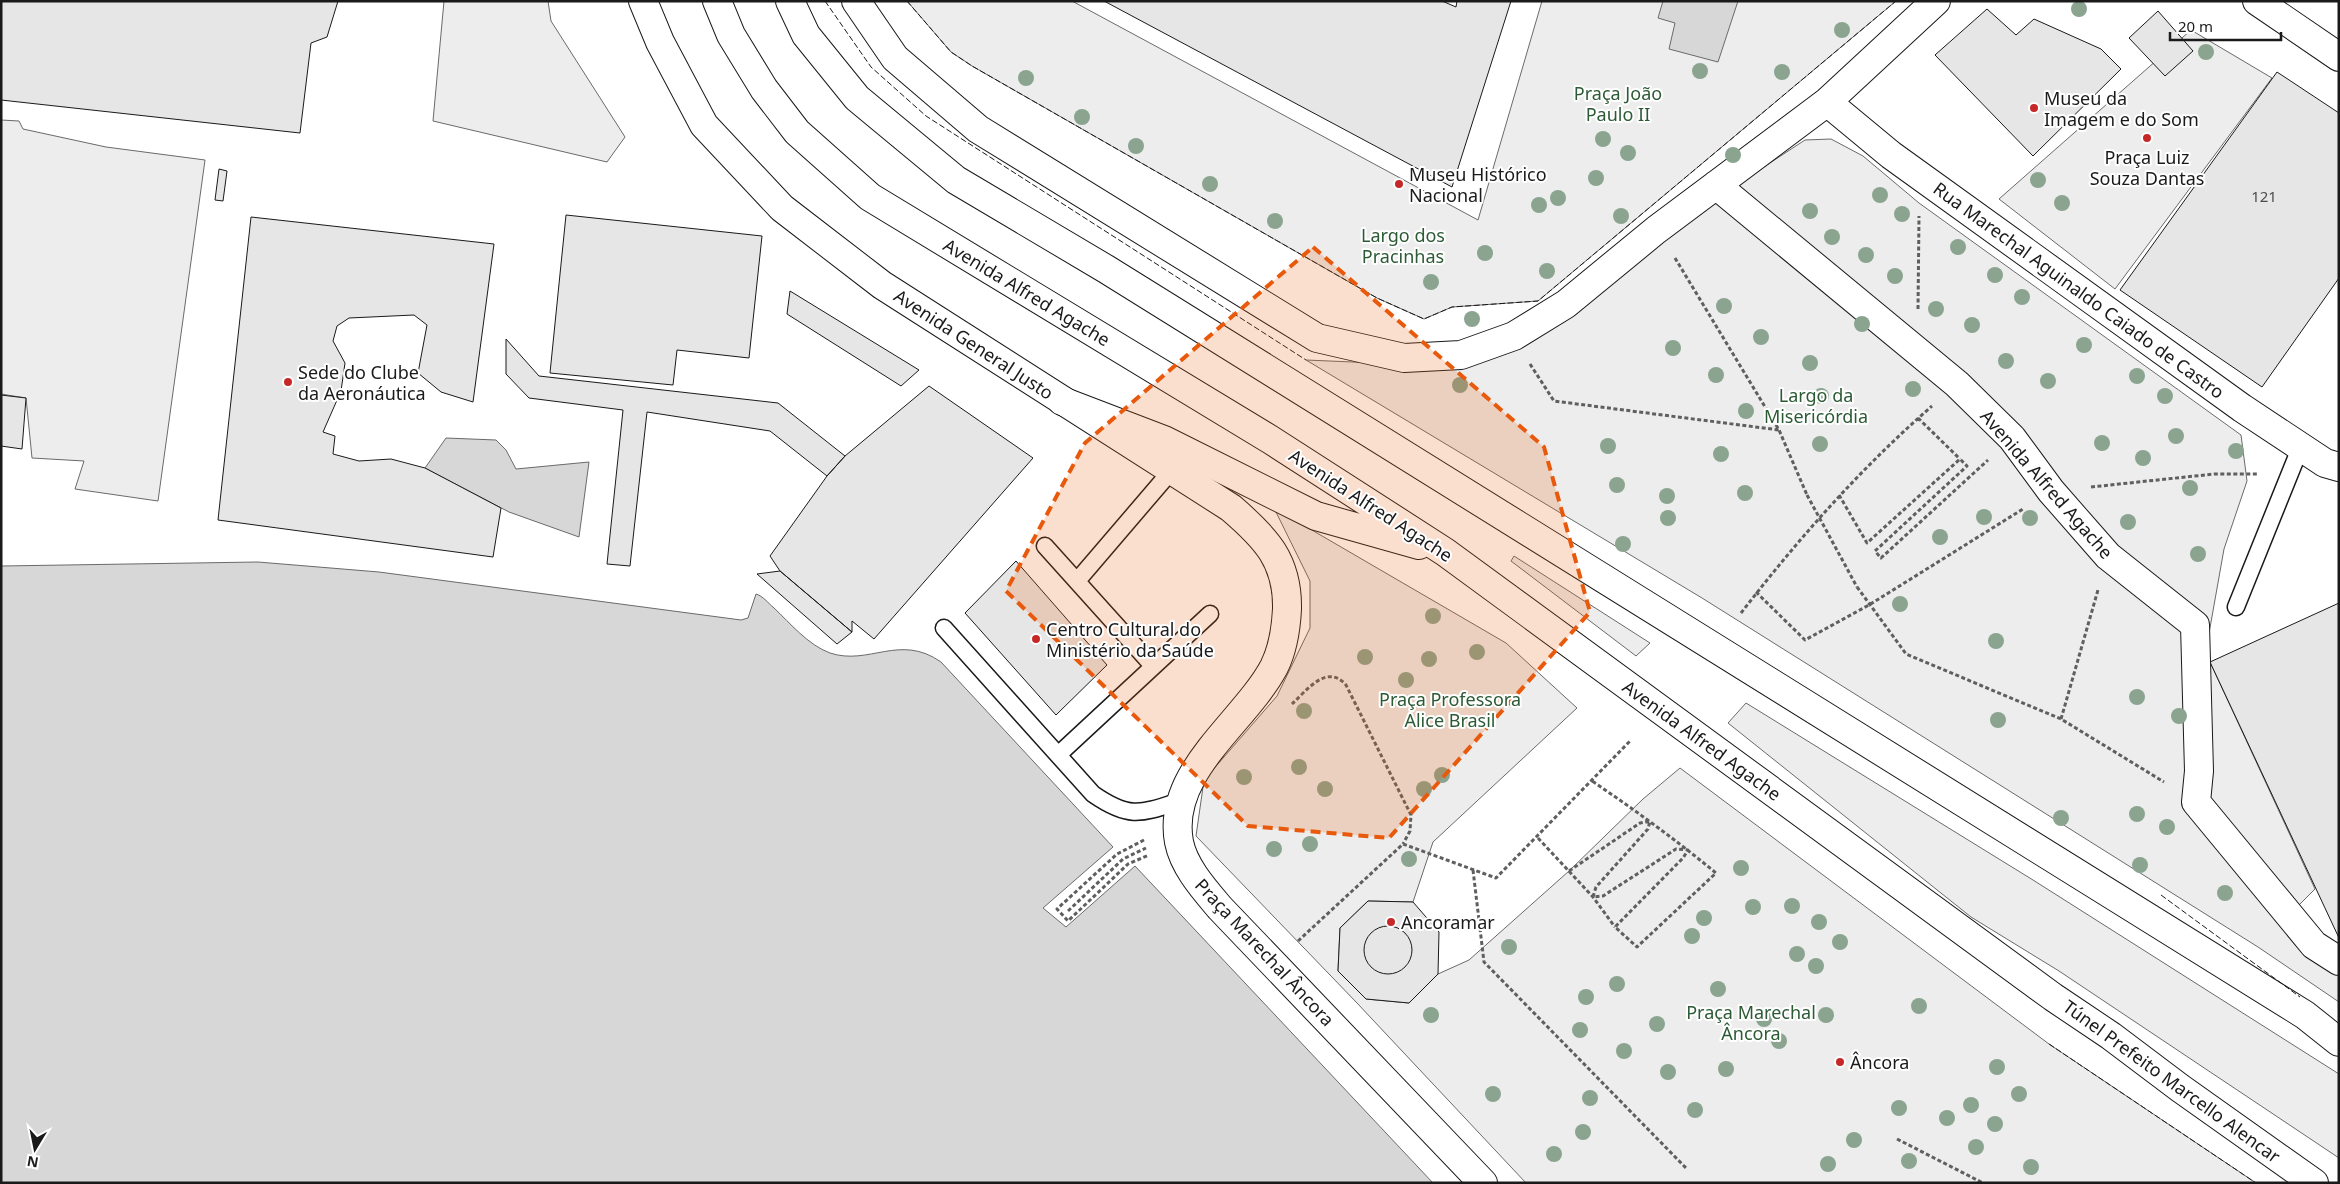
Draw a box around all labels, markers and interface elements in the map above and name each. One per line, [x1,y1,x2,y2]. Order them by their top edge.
scale bar [2170,10,2281,42]
text: 20 m [2178,16,2213,36]
park label: Praça João Paulo II [1574,81,1662,126]
place label: Museu da Imagem e do Som [2044,86,2199,131]
marker: Museu da Imagem e do Som [2028,102,2040,114]
marker: Praça Luiz Souza Dantas [2141,132,2153,144]
place label: Praça Luiz Souza Dantas [2090,145,2204,190]
place label: Museu Histórico Nacional [1409,162,1547,207]
street label: Rua Marechal Aguinaldo Caiado de Castro [1929,176,2229,404]
marker: Museu Histórico Nacional [1393,178,1405,190]
house number: 121 [2251,186,2277,206]
park label: Largo dos Pracinhas [1361,223,1445,268]
street label: Avenida Alfred Agache [939,233,1115,351]
street label: Avenida General Justo [890,283,1058,405]
place label: Sede do Clube da Aeronáutica [298,360,426,405]
marker: Sede do Clube da Aeronáutica [282,376,294,388]
park label: Largo da Misericórdia [1764,383,1868,428]
street label: Avenida Alfred Agache [1976,404,2118,564]
street label: Avenida Alfred Agache [1285,443,1457,567]
place label: Centro Cultural do Ministério da Saúde [1046,617,1214,662]
marker: Centro Cultural do Ministério da Saúde [1030,633,1042,645]
street label: Avenida Alfred Agache [1618,674,1786,806]
park label: Praça Professora Alice Brasil [1379,687,1521,732]
street label: Praça Marechal Âncora [1190,873,1340,1031]
place label: Ancoramar [1401,910,1495,934]
marker: Ancoramar [1385,916,1397,928]
street label: Túnel Prefeito Marcello Alencar [2059,994,2286,1168]
park label: Praça Marechal Âncora [1686,1000,1816,1045]
place label: Âncora [1850,1050,1909,1074]
marker: Âncora [1834,1056,1846,1068]
north arrow [10,1124,60,1174]
text: N [25,1152,40,1173]

